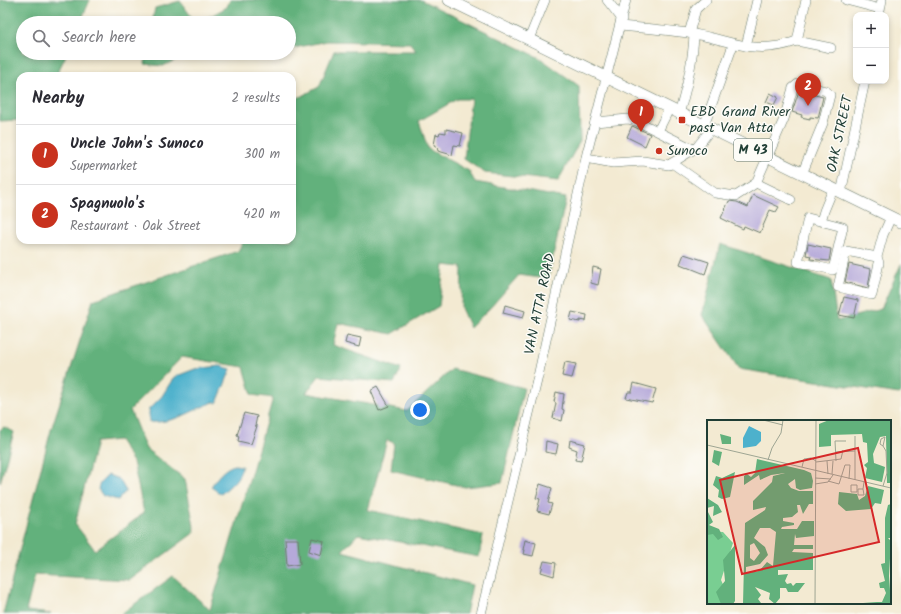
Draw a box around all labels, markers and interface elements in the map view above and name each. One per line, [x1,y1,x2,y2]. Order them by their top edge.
map controls [853,12,889,84]
button: + [853,12,889,48]
search box [16,16,296,60]
text: Search here [62,26,136,50]
icon: search [30,27,52,49]
button: − [853,48,889,84]
pin: 2 [795,73,821,106]
text: Nearby [32,85,84,112]
text: 2 results [232,88,280,109]
street label: OAK STREET [821,92,859,174]
pin: 1 [628,99,654,132]
place label: EBD Grand River past Van Atta [689,101,791,139]
marker: EBD Grand River past Van Atta [677,115,687,125]
text: Uncle John's Sunoco [70,132,204,156]
road number: M 43 [734,139,772,161]
place label: Sunoco [667,140,708,162]
text: 1 [43,144,47,165]
text: 300 m [244,144,280,165]
marker: Sunoco [654,146,664,156]
text: Supermarket [70,156,137,177]
text: Spagnuolo's [70,192,145,216]
text: 2 [41,204,49,225]
text: 420 m [243,204,280,225]
text: Restaurant · Oak Street [70,216,201,237]
street label: VAN ATTA ROAD [519,251,561,357]
your location [410,400,430,420]
inset map [707,420,891,604]

